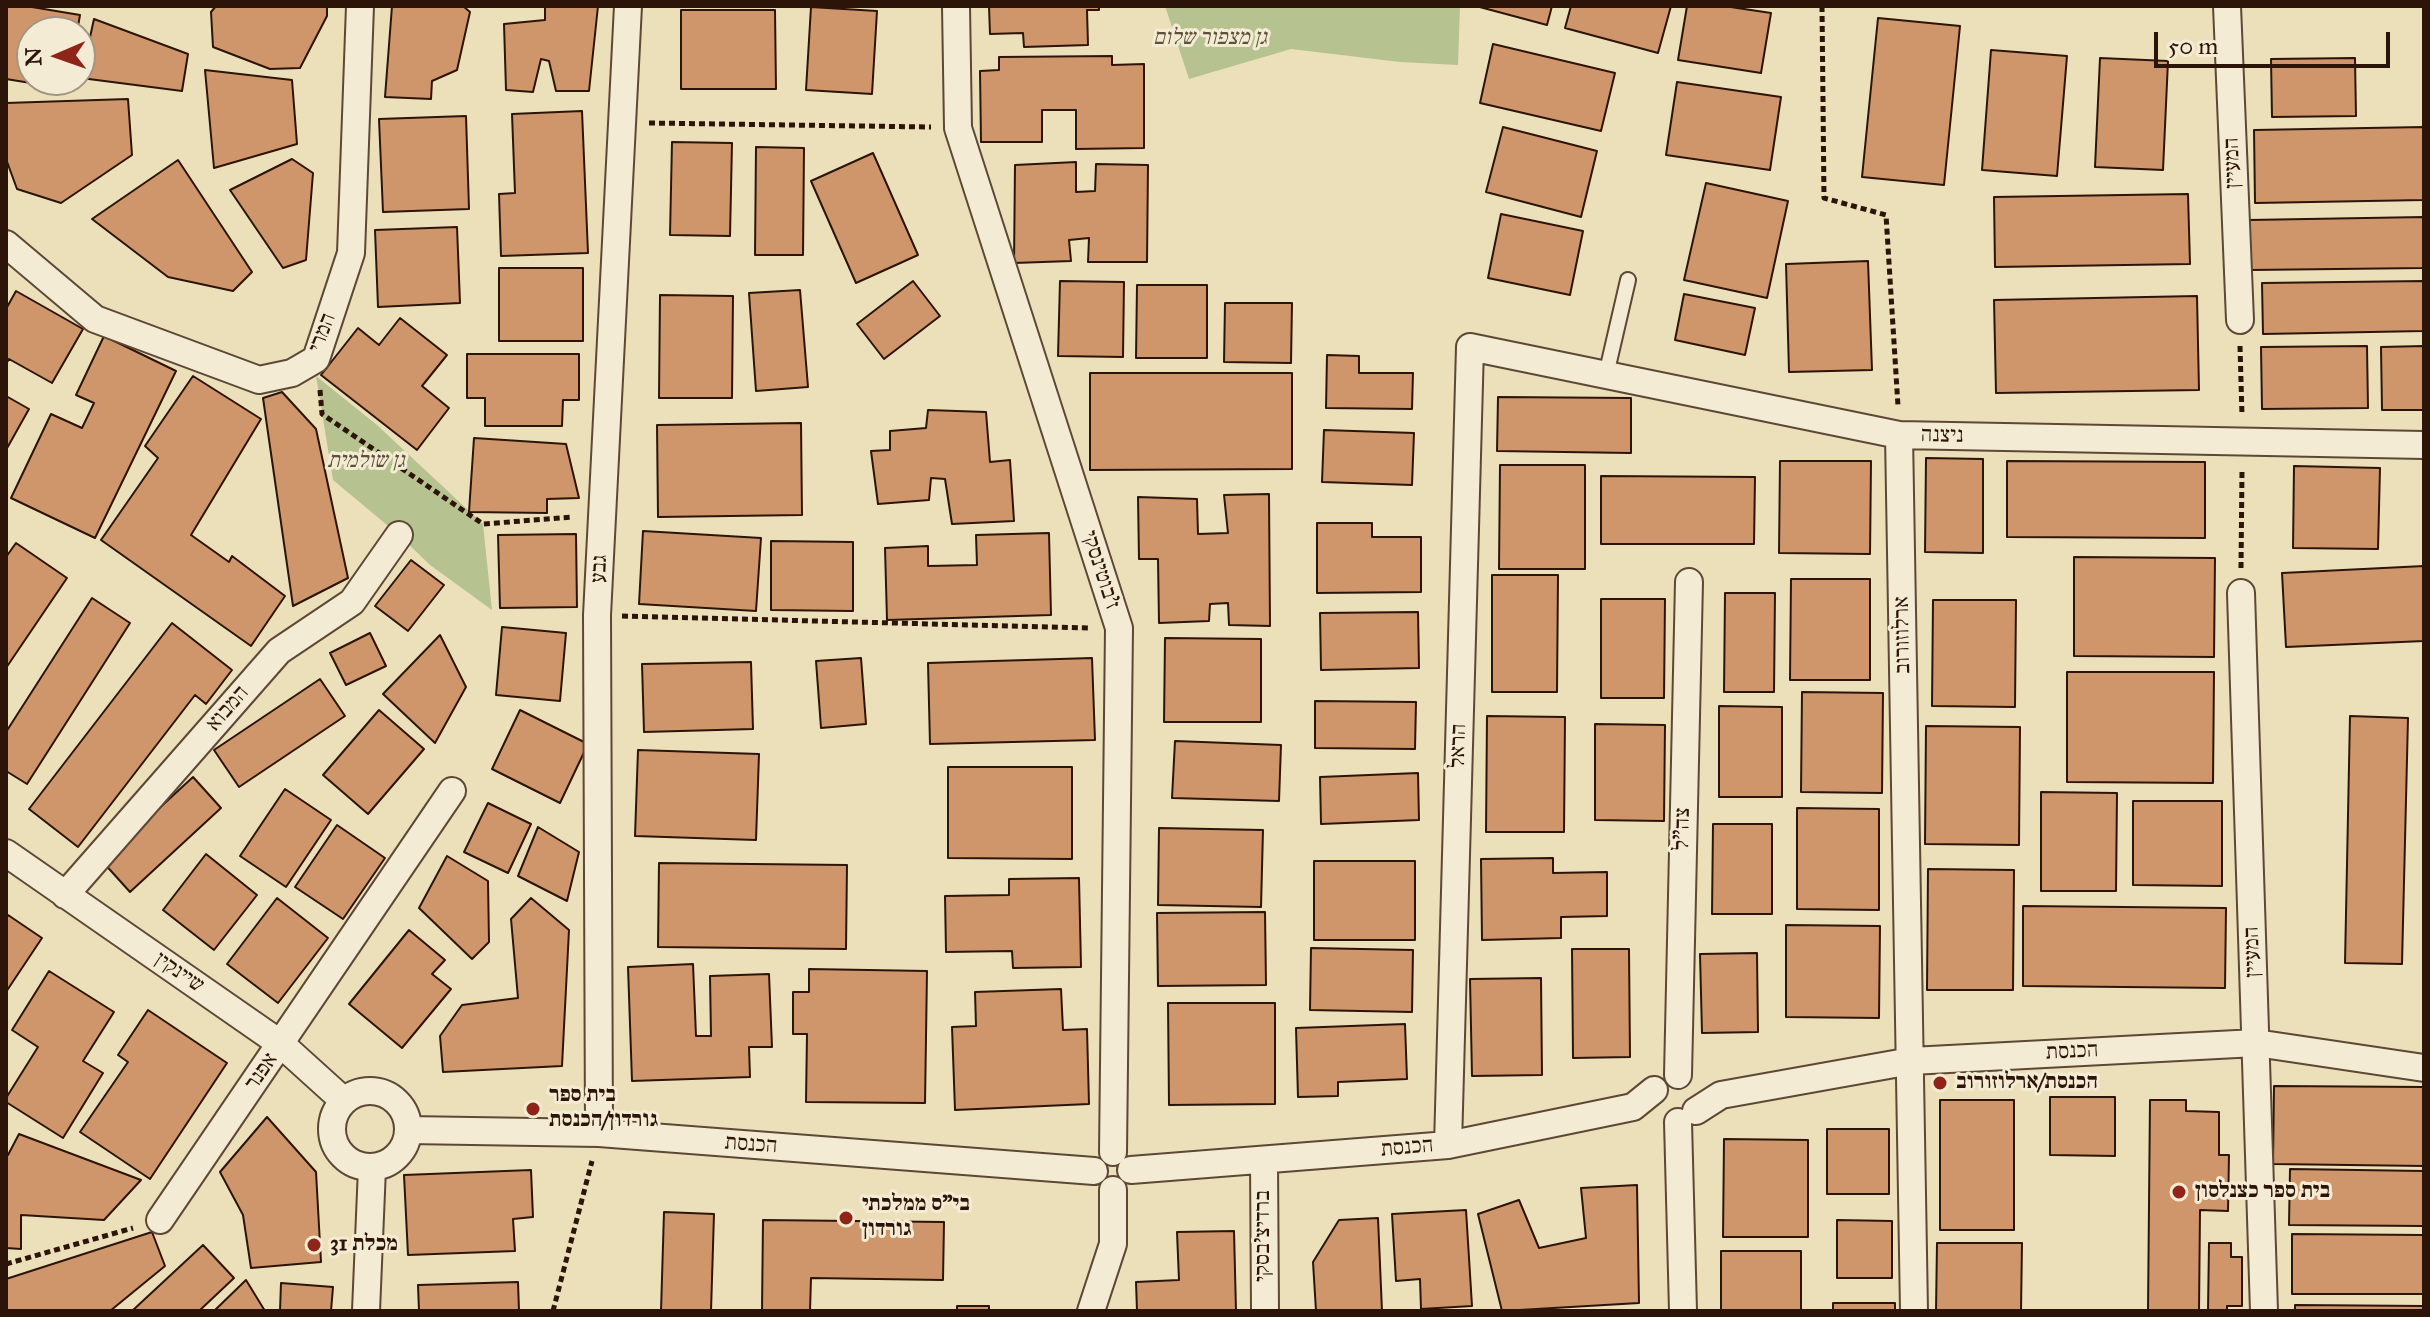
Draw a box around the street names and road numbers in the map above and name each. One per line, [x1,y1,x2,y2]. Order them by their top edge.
street label: המעיין [2219,137,2247,189]
street label: המרי [303,310,343,356]
street label: ניצנה [1920,422,1964,450]
street label: ז'בוטינסקי [1075,528,1125,612]
street label: גבע [586,554,614,584]
street label: ארלוזורוב [1889,596,1917,674]
street label: המבוא [201,681,255,737]
street label: הראל [1445,723,1473,769]
street label: צה"ל [1669,807,1697,851]
street label: המעיין [2239,926,2267,978]
street label: שיינקין [149,947,209,999]
street label: הכנסת [2045,1037,2099,1067]
street label: אפנר [240,1048,284,1096]
street label: הכנסת [724,1130,778,1160]
street label: הכנסת [1380,1133,1434,1163]
street label: ברדיצ'בסקי [1251,1190,1277,1282]

